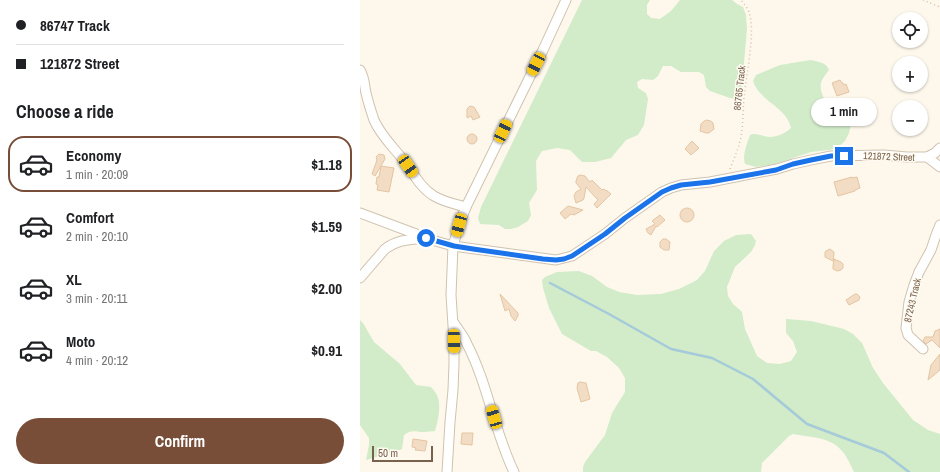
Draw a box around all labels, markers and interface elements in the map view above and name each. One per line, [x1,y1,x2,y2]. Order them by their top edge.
map controls [892,12,928,136]
button: locate [892,12,928,48]
text: 86747 Track [40,15,110,36]
car [525,51,547,77]
text: 121872 Street [40,53,119,74]
button: + [892,56,928,92]
street label: 86765 Track [731,64,748,111]
callout: 1 min [811,98,877,126]
text: Choose a ride [16,99,114,124]
button: − [892,100,928,136]
text: 1 min [830,103,858,120]
car [492,118,514,144]
text: Economy [66,145,121,166]
icon: car [18,146,54,182]
route end [835,147,853,165]
street label: 121872 Street [863,149,916,164]
car [396,153,420,179]
text: $1.18 [311,154,342,175]
text: 1 min · 20:09 [66,166,128,183]
text: Comfort [66,207,114,228]
icon: car [18,208,54,244]
car [450,212,468,238]
text: $1.59 [311,216,342,237]
text: 2 min · 20:10 [66,228,128,245]
route start [417,229,435,247]
text: XL [66,269,82,290]
icon: car [18,270,54,306]
street label: 87243 Track [901,276,924,324]
text: $2.00 [311,278,342,299]
text: 3 min · 20:11 [66,290,127,307]
car [448,329,460,353]
text: Moto [66,331,95,352]
icon: car [18,332,54,368]
text: $0.91 [311,340,342,361]
text: 4 min · 20:12 [66,352,128,369]
car [485,404,503,430]
button: Confirm [16,418,344,464]
scale bar [372,444,433,463]
text: 50 m [378,446,398,460]

